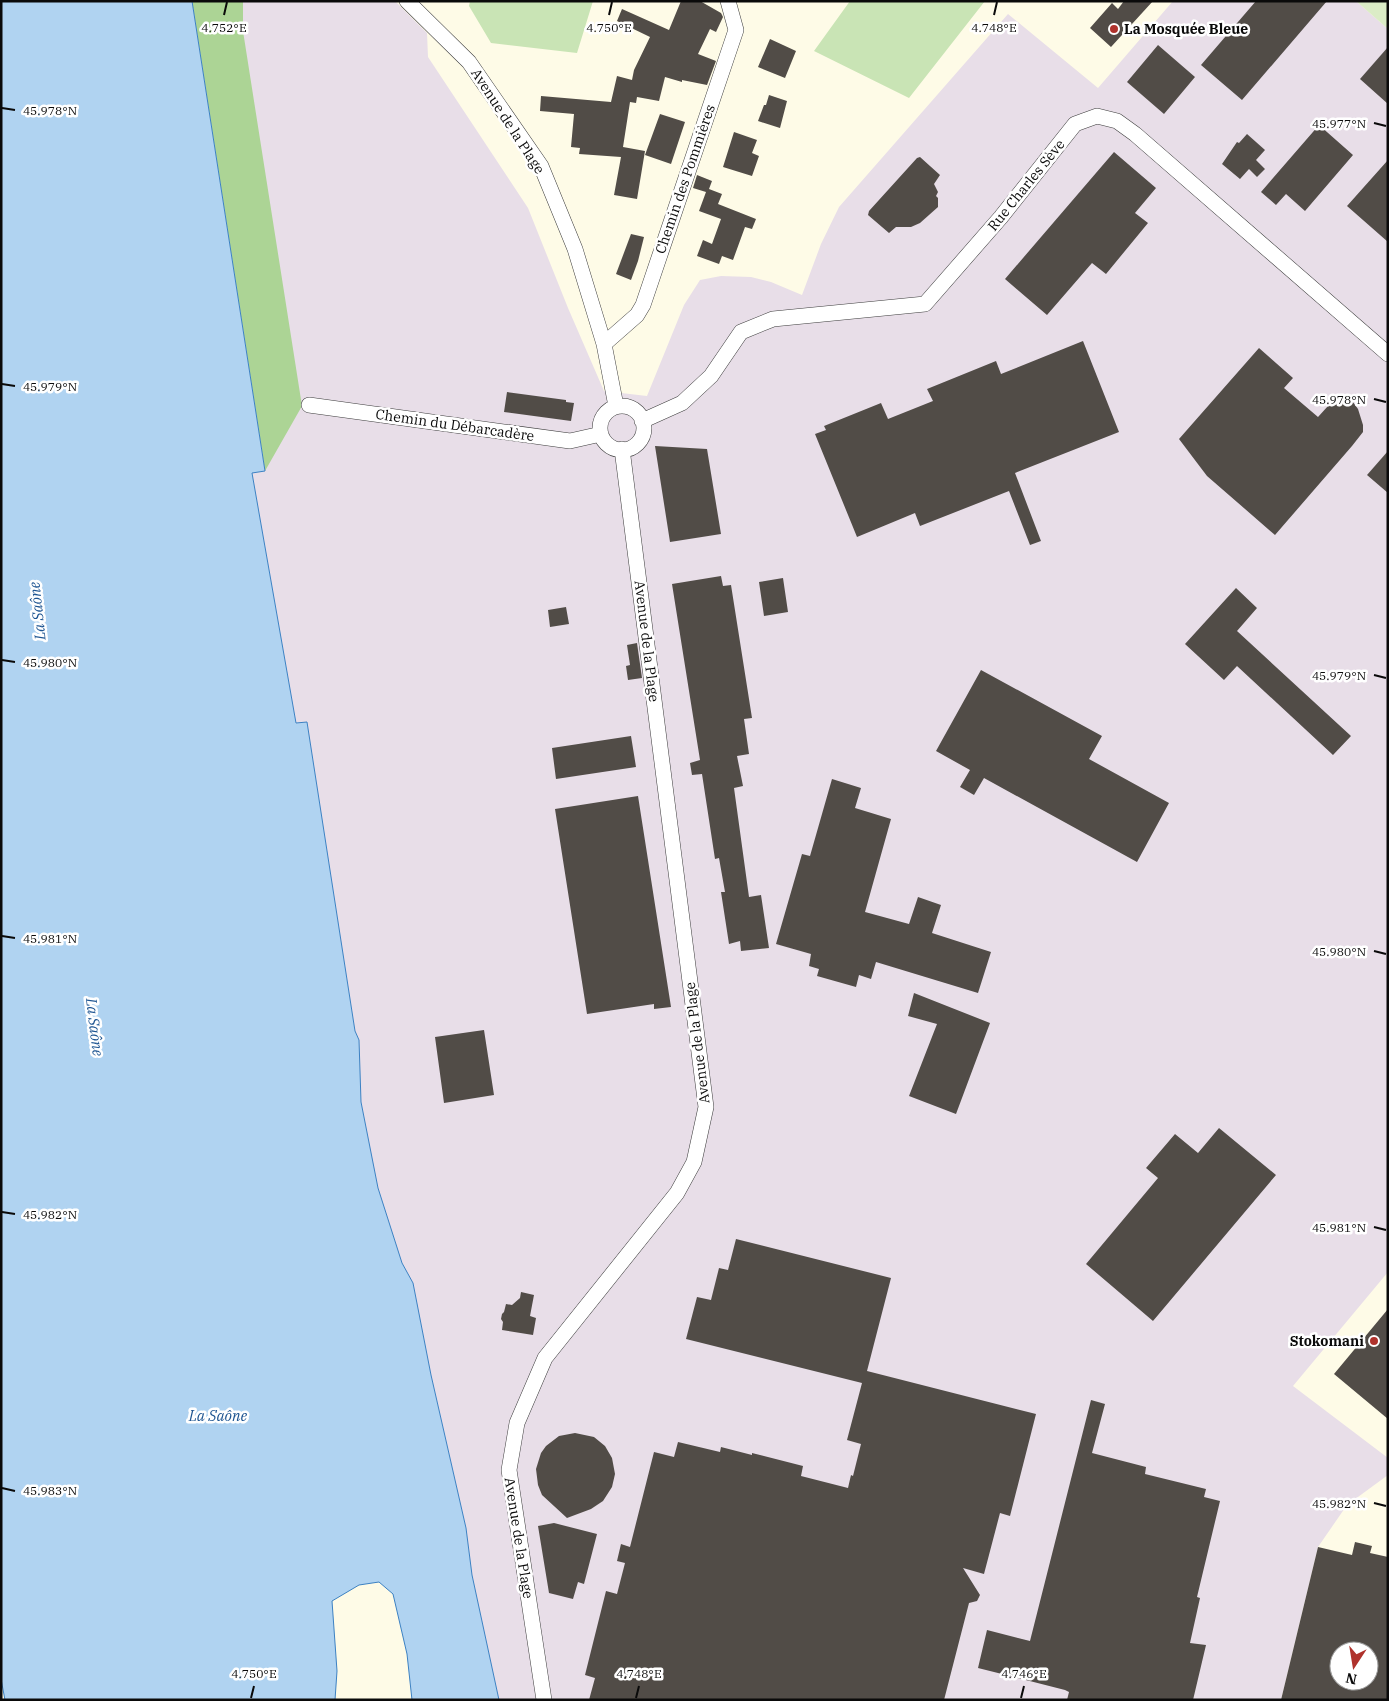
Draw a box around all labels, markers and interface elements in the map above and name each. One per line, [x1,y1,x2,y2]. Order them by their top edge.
text: 4.752°E [201,20,247,35]
text: 4.750°E [586,20,632,35]
text: 4.748°E [971,20,1017,35]
place label: La Mosquée Bleue [1124,20,1248,38]
marker: La Mosquée Bleue [1108,23,1120,35]
street label: Avenue de la Plage [467,65,549,177]
street label: Chemin des Pommières [651,102,719,256]
text: 45.978°N [23,103,77,118]
text: 45.977°N [1312,116,1366,131]
street label: Rue Charles Sève [984,136,1068,234]
text: 45.979°N [23,379,77,394]
text: 45.978°N [1312,392,1366,407]
street label: Chemin du Débarcadère [375,405,535,445]
street label: Avenue de la Plage [631,579,663,703]
water label: La Saône [24,581,50,642]
text: 45.980°N [23,655,77,670]
text: 45.979°N [1312,668,1366,683]
text: 45.981°N [23,931,77,946]
text: 45.980°N [1312,944,1366,959]
street label: Avenue de la Plage [681,981,713,1105]
water label: La Saône [82,996,108,1057]
text: 45.982°N [23,1207,77,1222]
text: 45.981°N [1312,1220,1366,1235]
place label: Stokomani [1290,1332,1364,1350]
marker: Stokomani [1368,1335,1380,1347]
water label: La Saône [188,1406,248,1425]
street label: Avenue de la Plage [501,1476,537,1600]
text: 45.983°N [23,1483,77,1498]
text: 45.982°N [1312,1496,1366,1511]
north arrow [1329,1641,1379,1691]
text: 4.750°E [231,1666,277,1681]
text: 4.748°E [616,1666,662,1681]
text: 4.746°E [1001,1666,1047,1681]
text: N [1344,1669,1359,1689]

